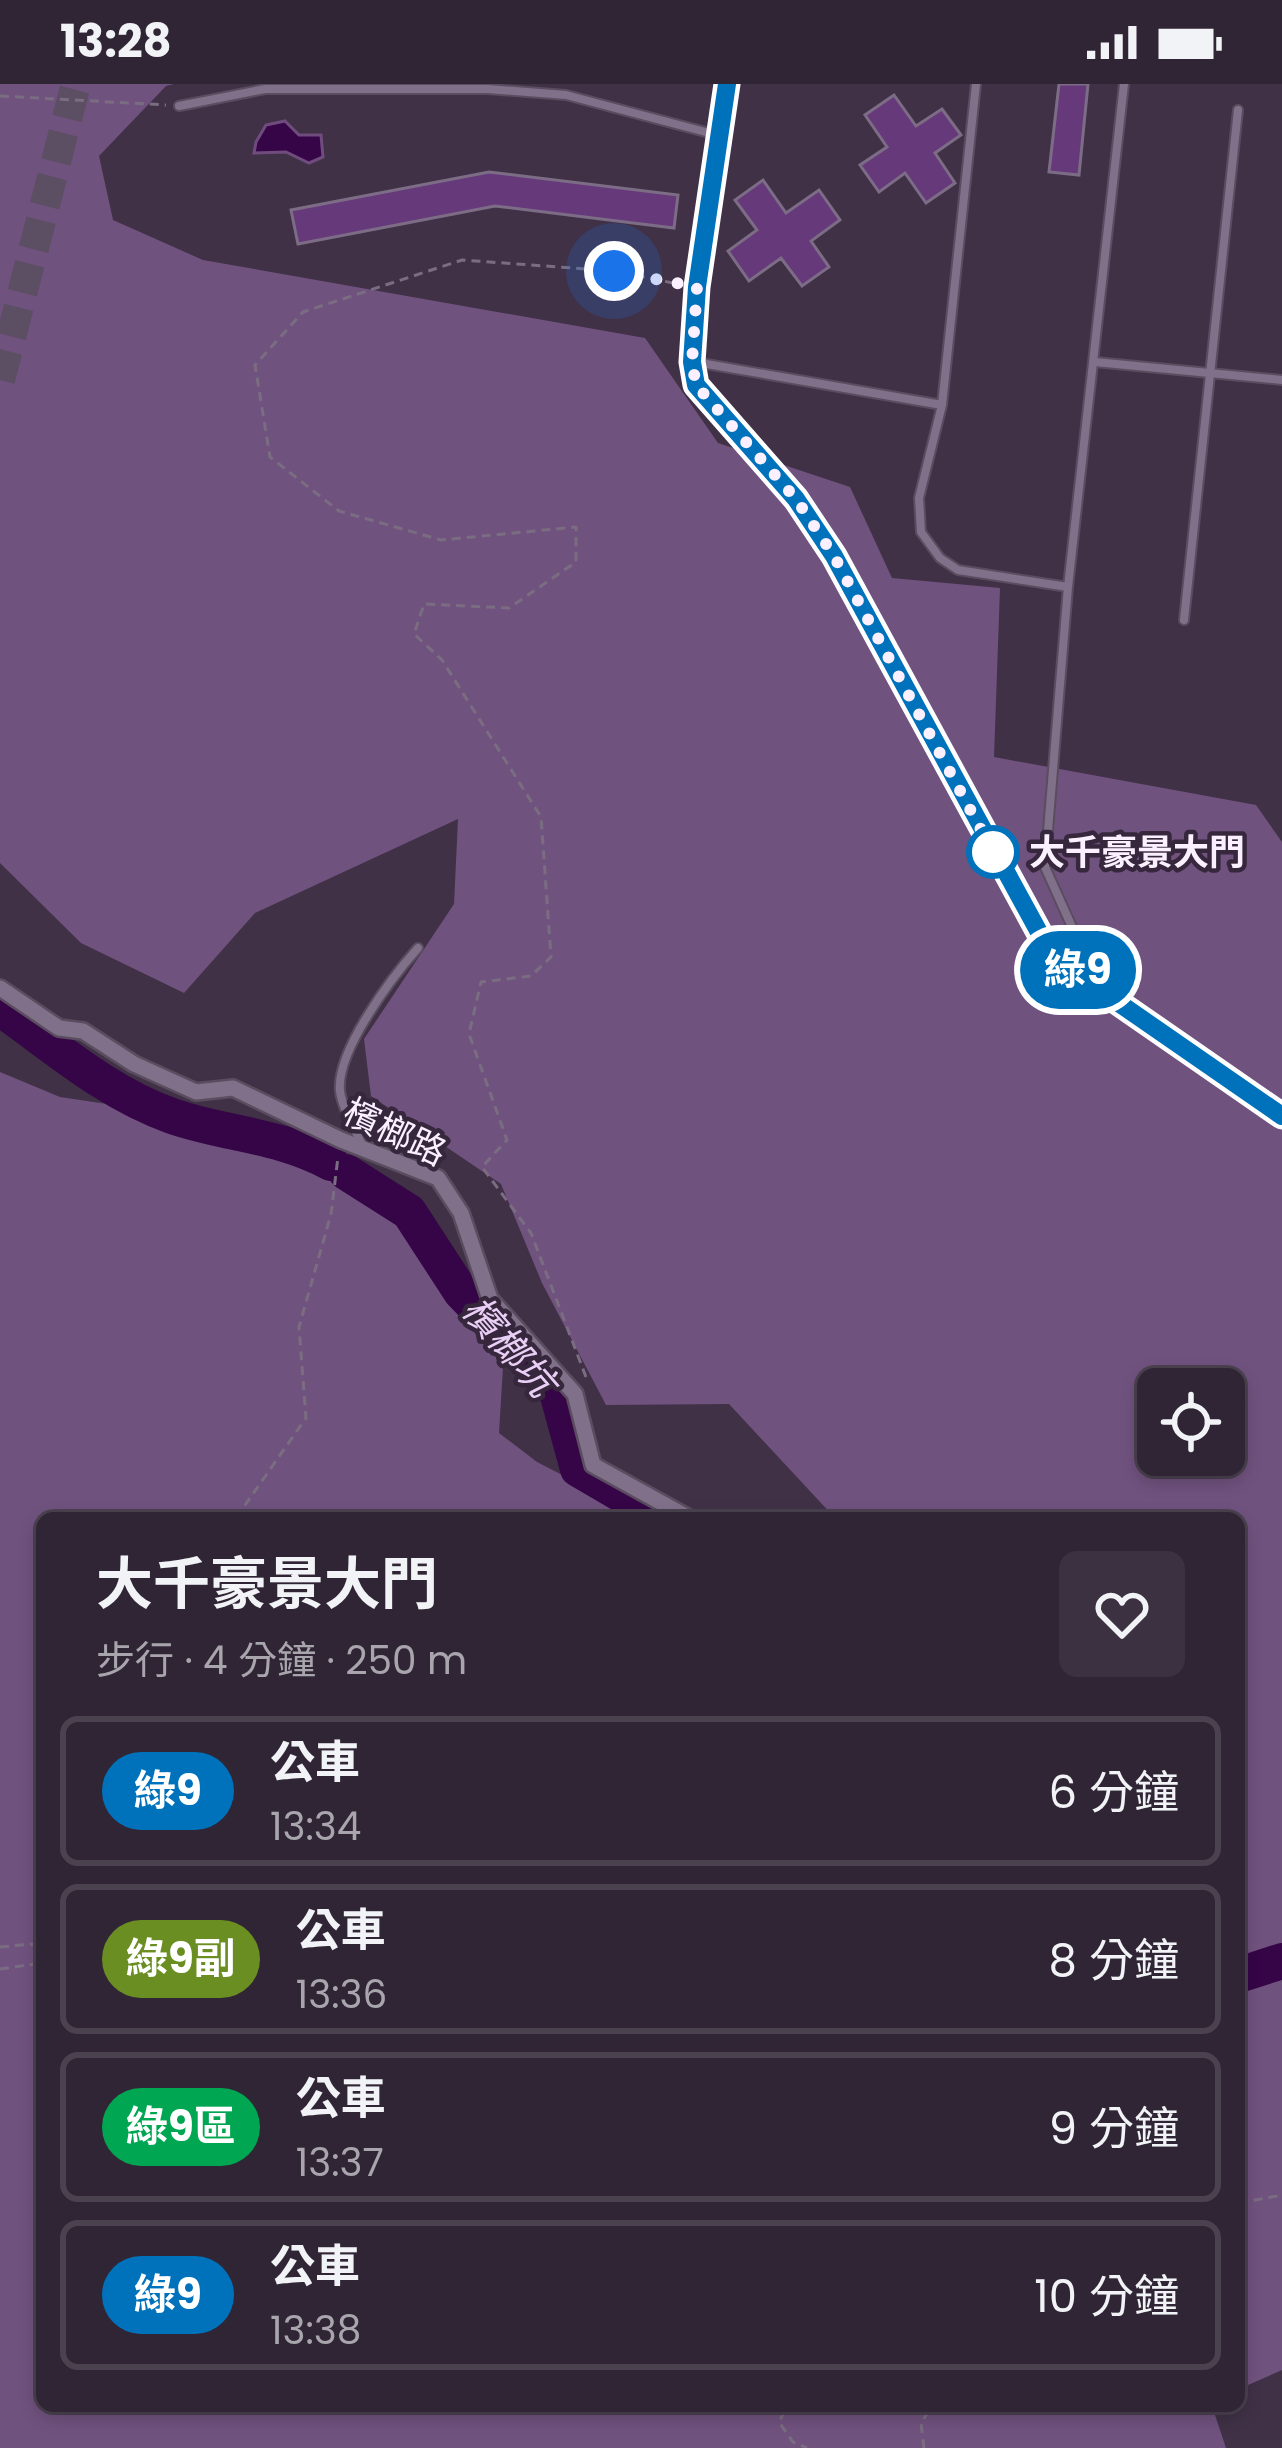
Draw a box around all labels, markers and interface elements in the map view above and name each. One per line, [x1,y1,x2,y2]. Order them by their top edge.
text: 13:28 [60,10,172,73]
your location [584,241,644,301]
marker: 大千豪景大門 [968,827,1018,877]
place label: 大千豪景大門 [1029,827,1245,878]
line badge: 綠9 [1024,931,1132,1009]
text: 綠9 [1044,940,1112,999]
street label: 檳榔路 [335,1086,455,1178]
water label: 檳榔坑 [450,1284,571,1412]
map controls [1137,1368,1245,1476]
button: locate [1137,1368,1245,1476]
text: 大千豪景大門 [96,1544,438,1624]
button: heart [1059,1551,1185,1677]
text: 步行 · 4 分鐘 · 250 m [96,1633,467,1688]
text: 公車 [270,1731,360,1794]
text: 綠9 [134,1761,202,1820]
text: 6 分鐘 [1048,1761,1179,1824]
text: 13:34 [270,1799,361,1854]
text: 公車 [296,1899,386,1962]
text: 綠9副 [126,1929,236,1988]
text: 8 分鐘 [1049,1929,1179,1992]
text: 13:36 [296,1967,387,2022]
text: 公車 [296,2067,386,2130]
text: 綠9區 [126,2097,236,2156]
text: 9 分鐘 [1049,2097,1179,2160]
text: 13:37 [296,2135,384,2190]
text: 公車 [270,2235,360,2298]
text: 綠9 [134,2265,202,2324]
text: 10 分鐘 [1034,2265,1179,2328]
text: 13:38 [270,2303,361,2358]

